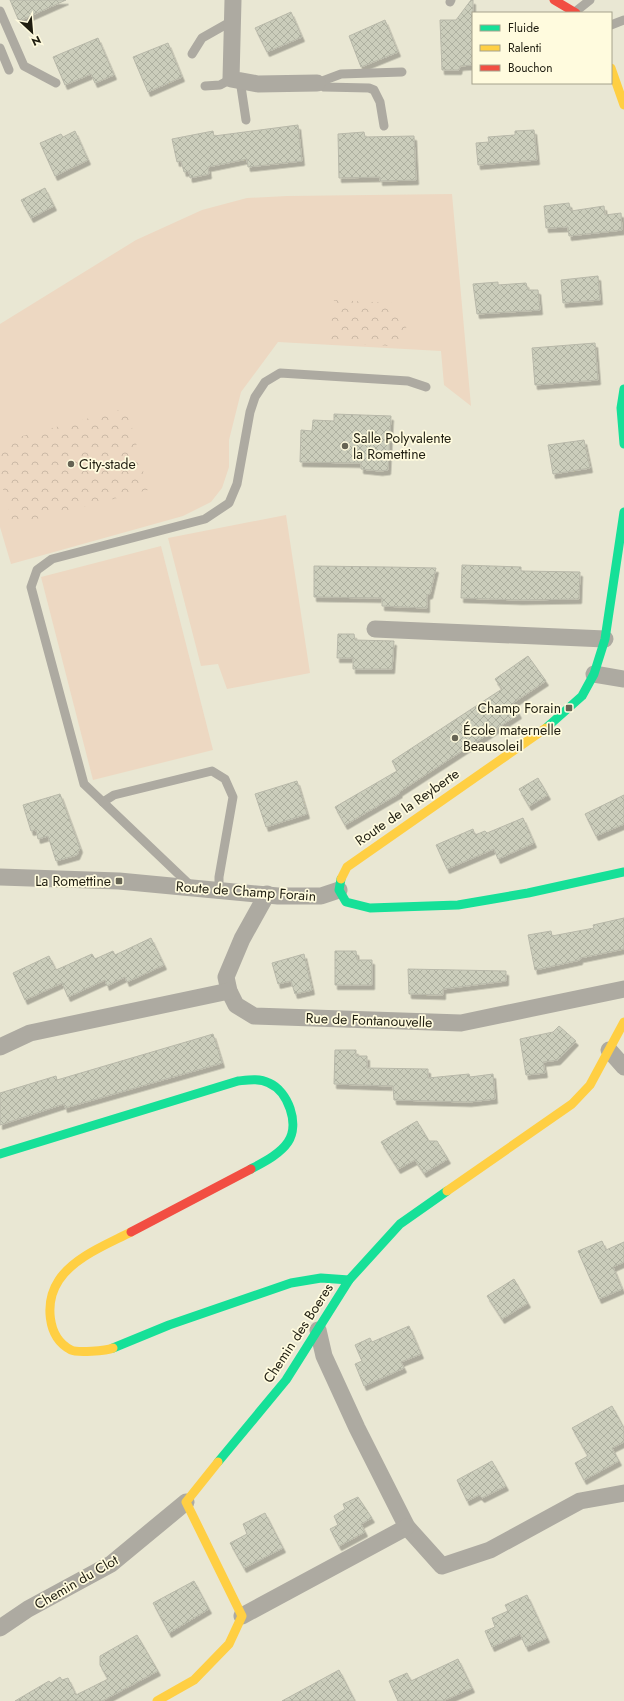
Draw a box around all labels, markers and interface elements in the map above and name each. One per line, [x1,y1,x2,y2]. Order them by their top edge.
north arrow [12,12,52,52]
legend [472,12,612,84]
text: Fluide [508,19,539,37]
text: N [29,32,44,50]
text: Ralenti [508,39,542,57]
text: Bouchon [508,59,552,77]
place label: Salle Polyvalente la Romettine [353,428,451,464]
marker: Salle Polyvalente la Romettine [340,441,350,451]
place label: City-stade [79,454,136,474]
marker: City-stade [66,459,76,469]
place label: Champ Forain [477,698,561,718]
marker: Champ Forain [564,703,574,713]
place label: École maternelle Beausoleil [463,720,561,756]
marker: École maternelle Beausoleil [450,733,460,743]
street label: Route de la Reyberte [351,764,463,850]
place label: La Romettine [35,871,111,891]
marker: La Romettine [114,876,124,886]
street label: Route de Champ Forain [175,876,317,906]
street label: Rue de Fontanouvelle [305,1008,433,1032]
street label: Chemin des Boeres [258,1279,338,1387]
street label: Chemin du Clot [30,1550,122,1614]

